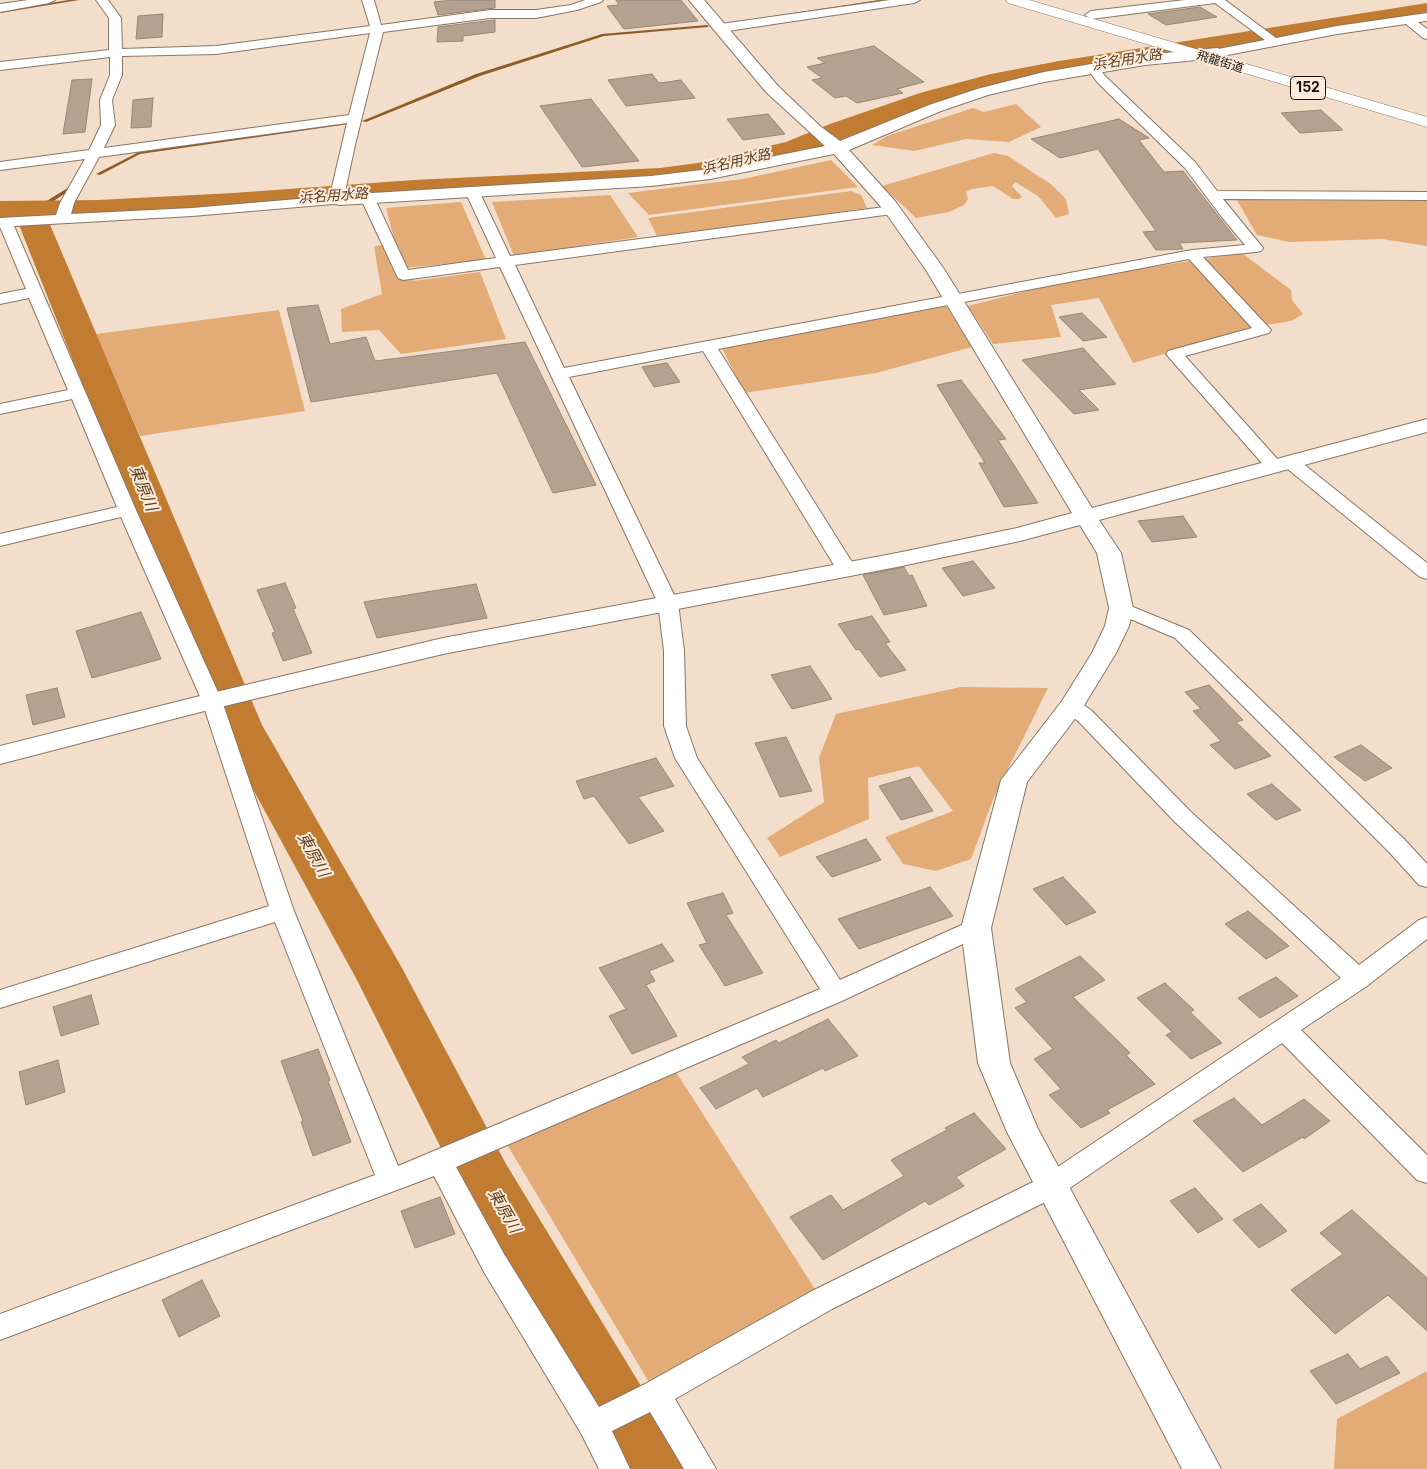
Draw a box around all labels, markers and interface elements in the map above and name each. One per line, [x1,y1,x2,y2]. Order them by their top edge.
water label: 浜名用水路 [1091,46,1163,74]
street label: 飛龍街道 [1195,48,1245,76]
road number: 152 [1290,76,1326,100]
water label: 浜名用水路 [700,146,772,178]
water label: 浜名用水路 [297,185,369,207]
water label: 東原川 [125,462,161,514]
water label: 東原川 [293,829,333,881]
water label: 東原川 [484,1185,524,1237]

